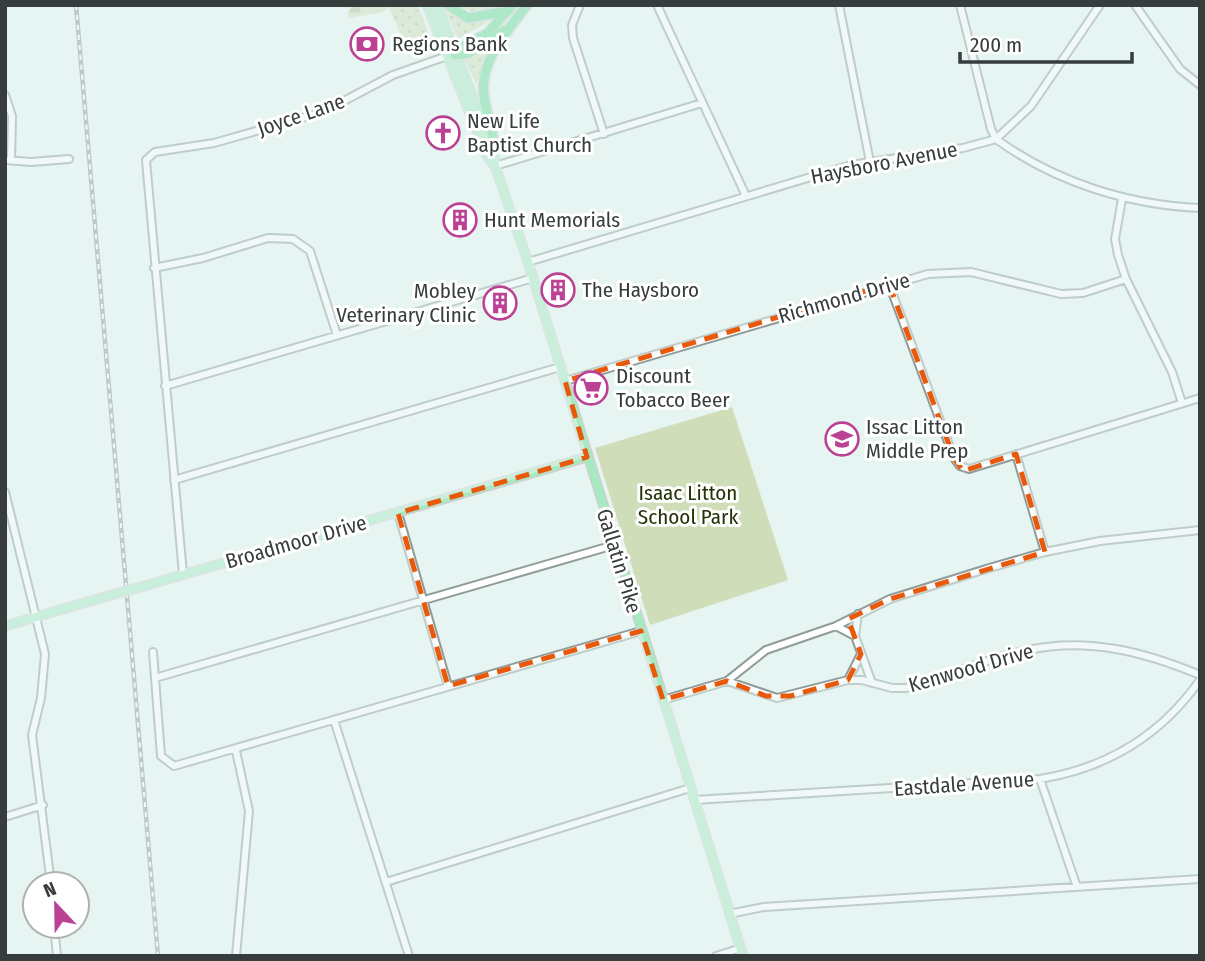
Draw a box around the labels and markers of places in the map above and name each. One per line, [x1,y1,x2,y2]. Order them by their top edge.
bank icon: Regions Bank [348,25,386,63]
place label: Regions Bank [392,31,508,57]
place label: New Life Baptist Church [467,108,592,158]
church icon: New Life Baptist Church [424,114,462,152]
building icon: Hunt Memorials [441,201,479,239]
place label: Hunt Memorials [484,207,620,233]
building icon: The Haysboro [539,271,577,309]
place label: The Haysboro [582,277,699,303]
place label: Mobley Veterinary Clinic [336,278,477,328]
building icon: Mobley Veterinary Clinic [481,284,519,322]
place label: Discount Tobacco Beer [616,363,730,413]
supermarket icon: Discount Tobacco Beer [572,369,610,407]
place label: Issac Litton Middle Prep [866,414,968,464]
school or university icon: Issac Litton Middle Prep [823,420,861,458]

